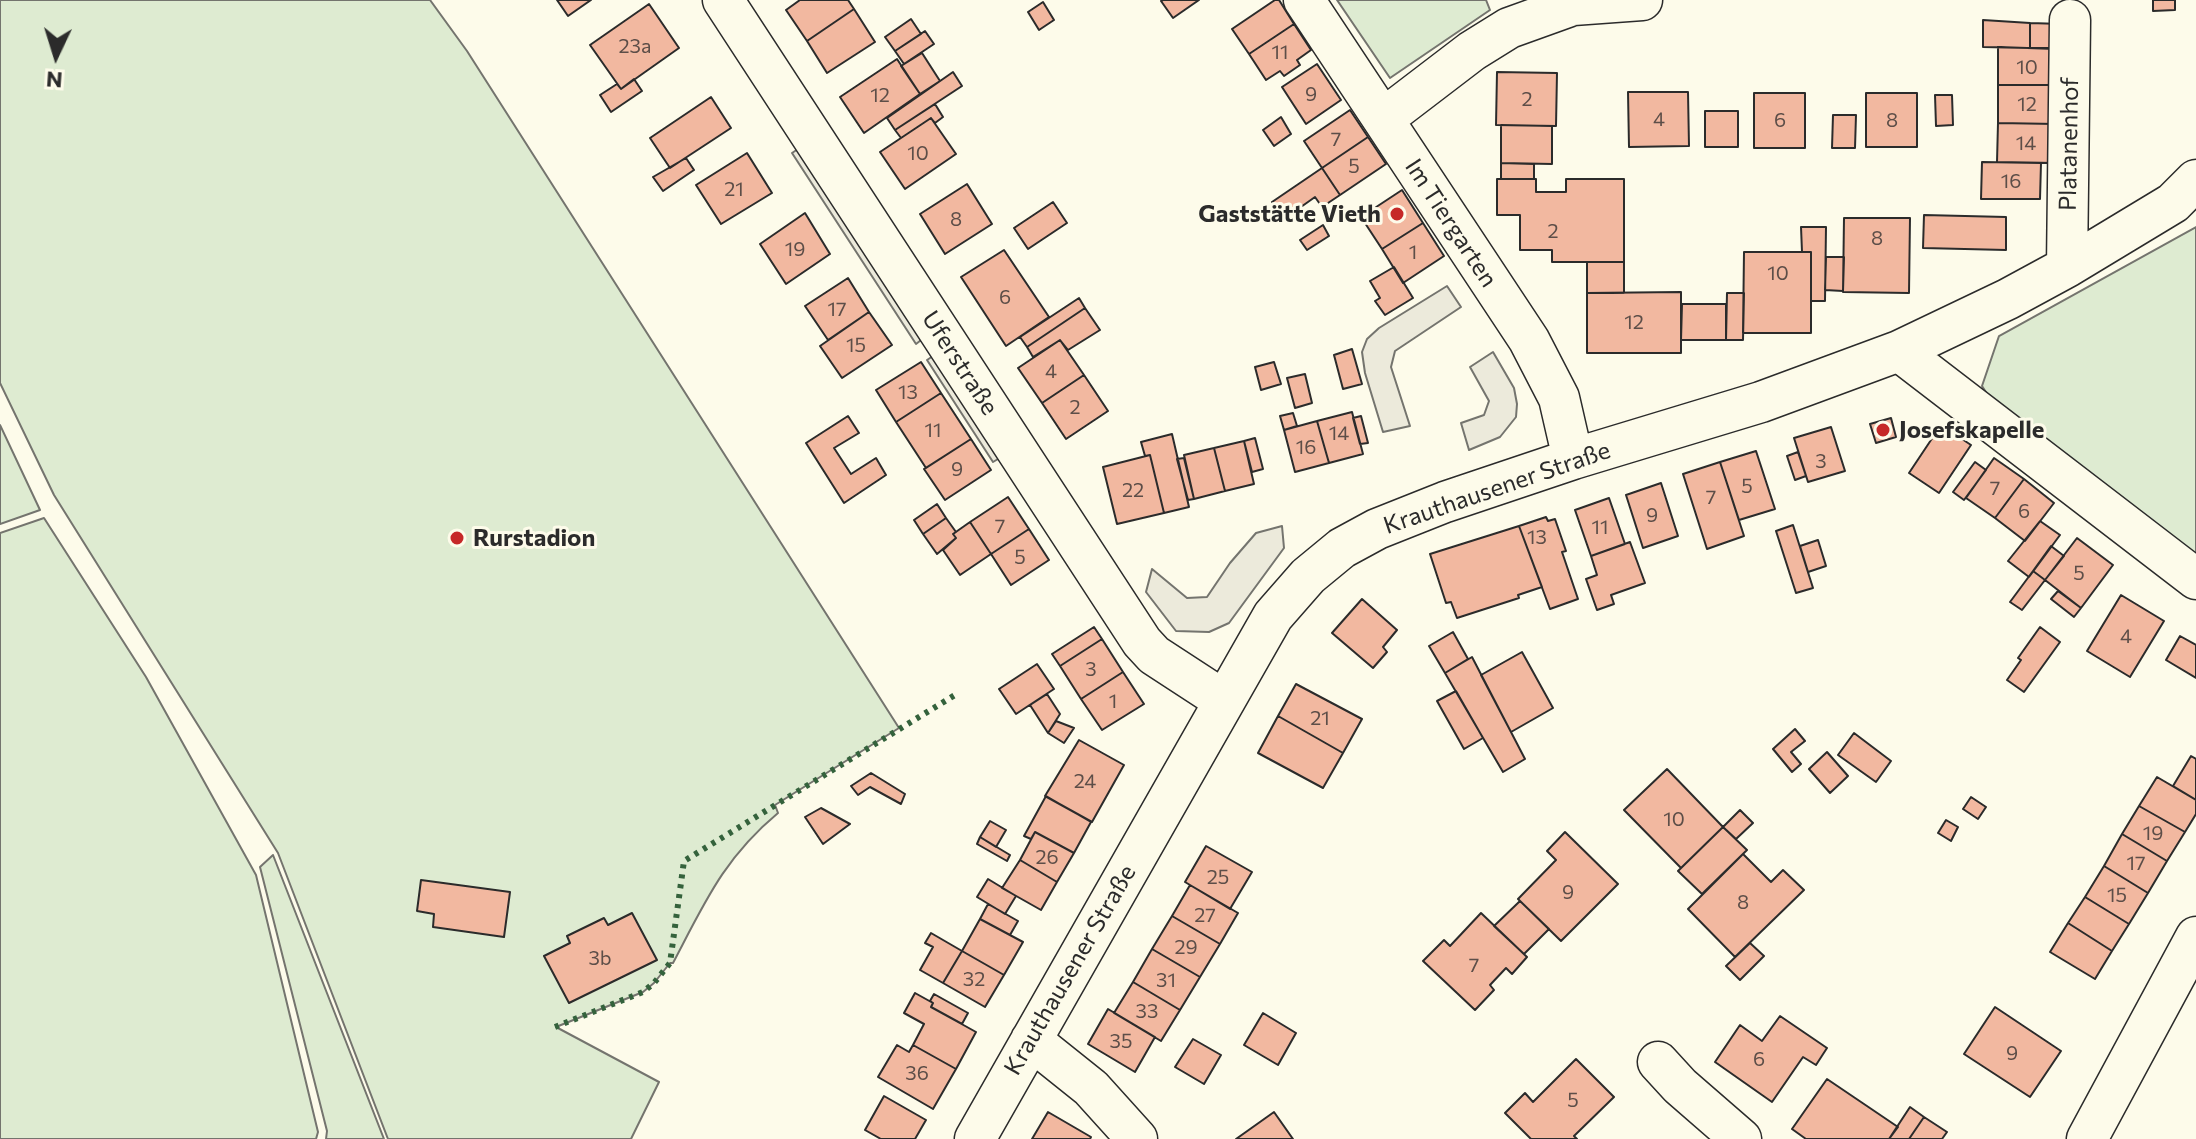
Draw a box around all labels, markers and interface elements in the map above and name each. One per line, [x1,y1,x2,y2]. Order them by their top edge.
north arrow [16,16,96,96]
house number: 23a [619,34,651,58]
house number: 11 [1271,40,1289,64]
house number: 10 [2016,55,2038,79]
text: N [45,66,63,94]
street label: Platanenhof [2053,77,2085,211]
house number: 9 [1305,82,1317,106]
house number: 12 [870,83,890,107]
house number: 2 [1521,87,1533,111]
house number: 12 [2017,92,2037,116]
house number: 4 [1653,107,1665,131]
house number: 6 [1774,108,1786,132]
house number: 8 [1886,108,1898,132]
house number: 7 [1331,127,1341,151]
house number: 14 [2016,131,2036,155]
house number: 10 [907,141,929,165]
street label: Im Tiergarten [1399,153,1503,293]
house number: 5 [1348,154,1360,178]
house number: 16 [2001,169,2021,193]
house number: 21 [724,177,744,201]
place label: Gaststätte Vieth [1198,200,1381,228]
marker: Gaststätte Vieth [1388,205,1406,223]
house number: 8 [950,207,962,231]
house number: 2 [1547,219,1559,243]
house number: 8 [1871,226,1883,250]
house number: 19 [785,237,805,261]
house number: 1 [1409,240,1417,264]
house number: 10 [1767,261,1789,285]
house number: 6 [999,285,1011,309]
house number: 17 [827,297,847,321]
street label: Uferstraße [916,306,1004,420]
house number: 12 [1624,310,1644,334]
house number: 15 [846,333,866,357]
house number: 4 [1045,359,1057,383]
house number: 13 [898,380,918,404]
house number: 2 [1069,395,1081,419]
place label: Josefskapelle [1899,416,2044,444]
house number: 11 [924,418,942,442]
house number: 14 [1329,421,1349,445]
marker: Josefskapelle [1874,421,1892,439]
house number: 16 [1296,435,1316,459]
street label: Krauthausener Straße [1380,436,1614,540]
house number: 3 [1815,449,1827,473]
house number: 9 [951,457,963,481]
house number: 5 [1741,474,1753,498]
house number: 7 [1990,476,2000,500]
house number: 22 [1122,478,1144,502]
house number: 7 [1706,485,1716,509]
house number: 6 [2018,499,2030,523]
house number: 9 [1646,503,1658,527]
house number: 7 [995,514,1005,538]
house number: 11 [1591,515,1609,539]
place label: Rurstadion [473,524,595,552]
house number: 13 [1527,525,1547,549]
marker: Rurstadion [448,529,466,547]
house number: 5 [1014,545,1026,569]
house number: 5 [2073,561,2085,585]
house number: 4 [2120,624,2132,648]
house number: 3 [1085,657,1097,681]
house number: 1 [1109,689,1117,713]
house number: 21 [1310,706,1330,730]
house number: 24 [1074,769,1096,793]
house number: 10 [1663,807,1685,831]
house number: 19 [2143,821,2163,845]
house number: 26 [1035,845,1059,869]
house number: 17 [2126,851,2146,875]
street label: Krauthausener Straße [998,860,1142,1080]
house number: 25 [1207,865,1229,889]
house number: 9 [1562,880,1574,904]
house number: 15 [2107,883,2127,907]
house number: 8 [1737,890,1749,914]
house number: 27 [1194,903,1216,927]
house number: 29 [1174,935,1198,959]
house number: 3b [588,946,612,970]
house number: 7 [1469,953,1479,977]
house number: 32 [963,967,985,991]
house number: 31 [1156,968,1176,992]
house number: 33 [1136,999,1158,1023]
house number: 35 [1110,1029,1132,1053]
house number: 9 [2006,1041,2018,1065]
house number: 6 [1753,1047,1765,1071]
house number: 36 [905,1061,929,1085]
house number: 5 [1567,1088,1579,1112]

